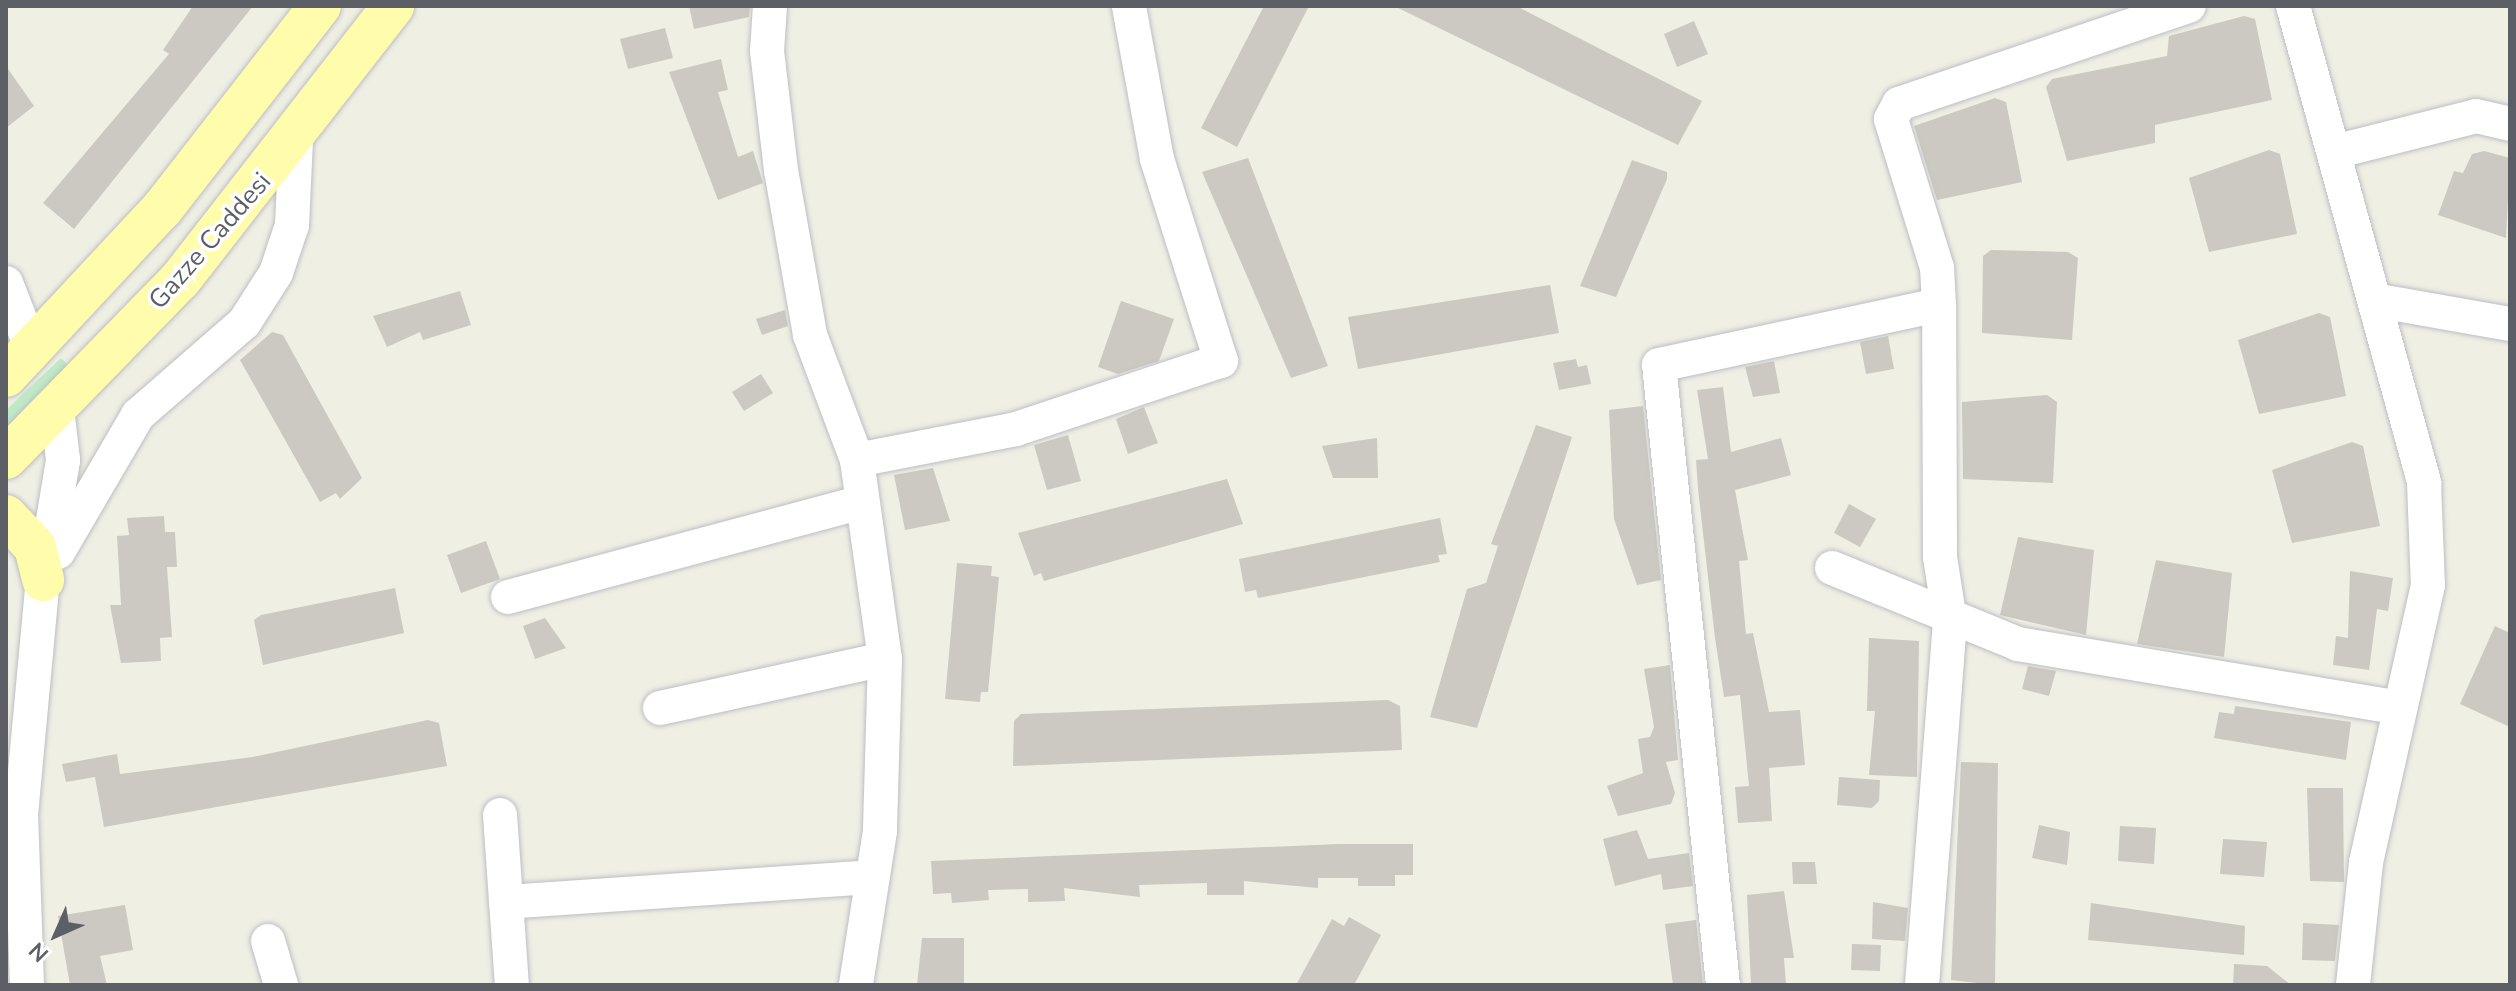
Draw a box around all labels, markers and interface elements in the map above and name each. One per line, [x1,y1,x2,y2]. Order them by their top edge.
street label: Gazze Caddesi [142,166,278,316]
north arrow [16,895,96,975]
text: N [23,936,55,968]

